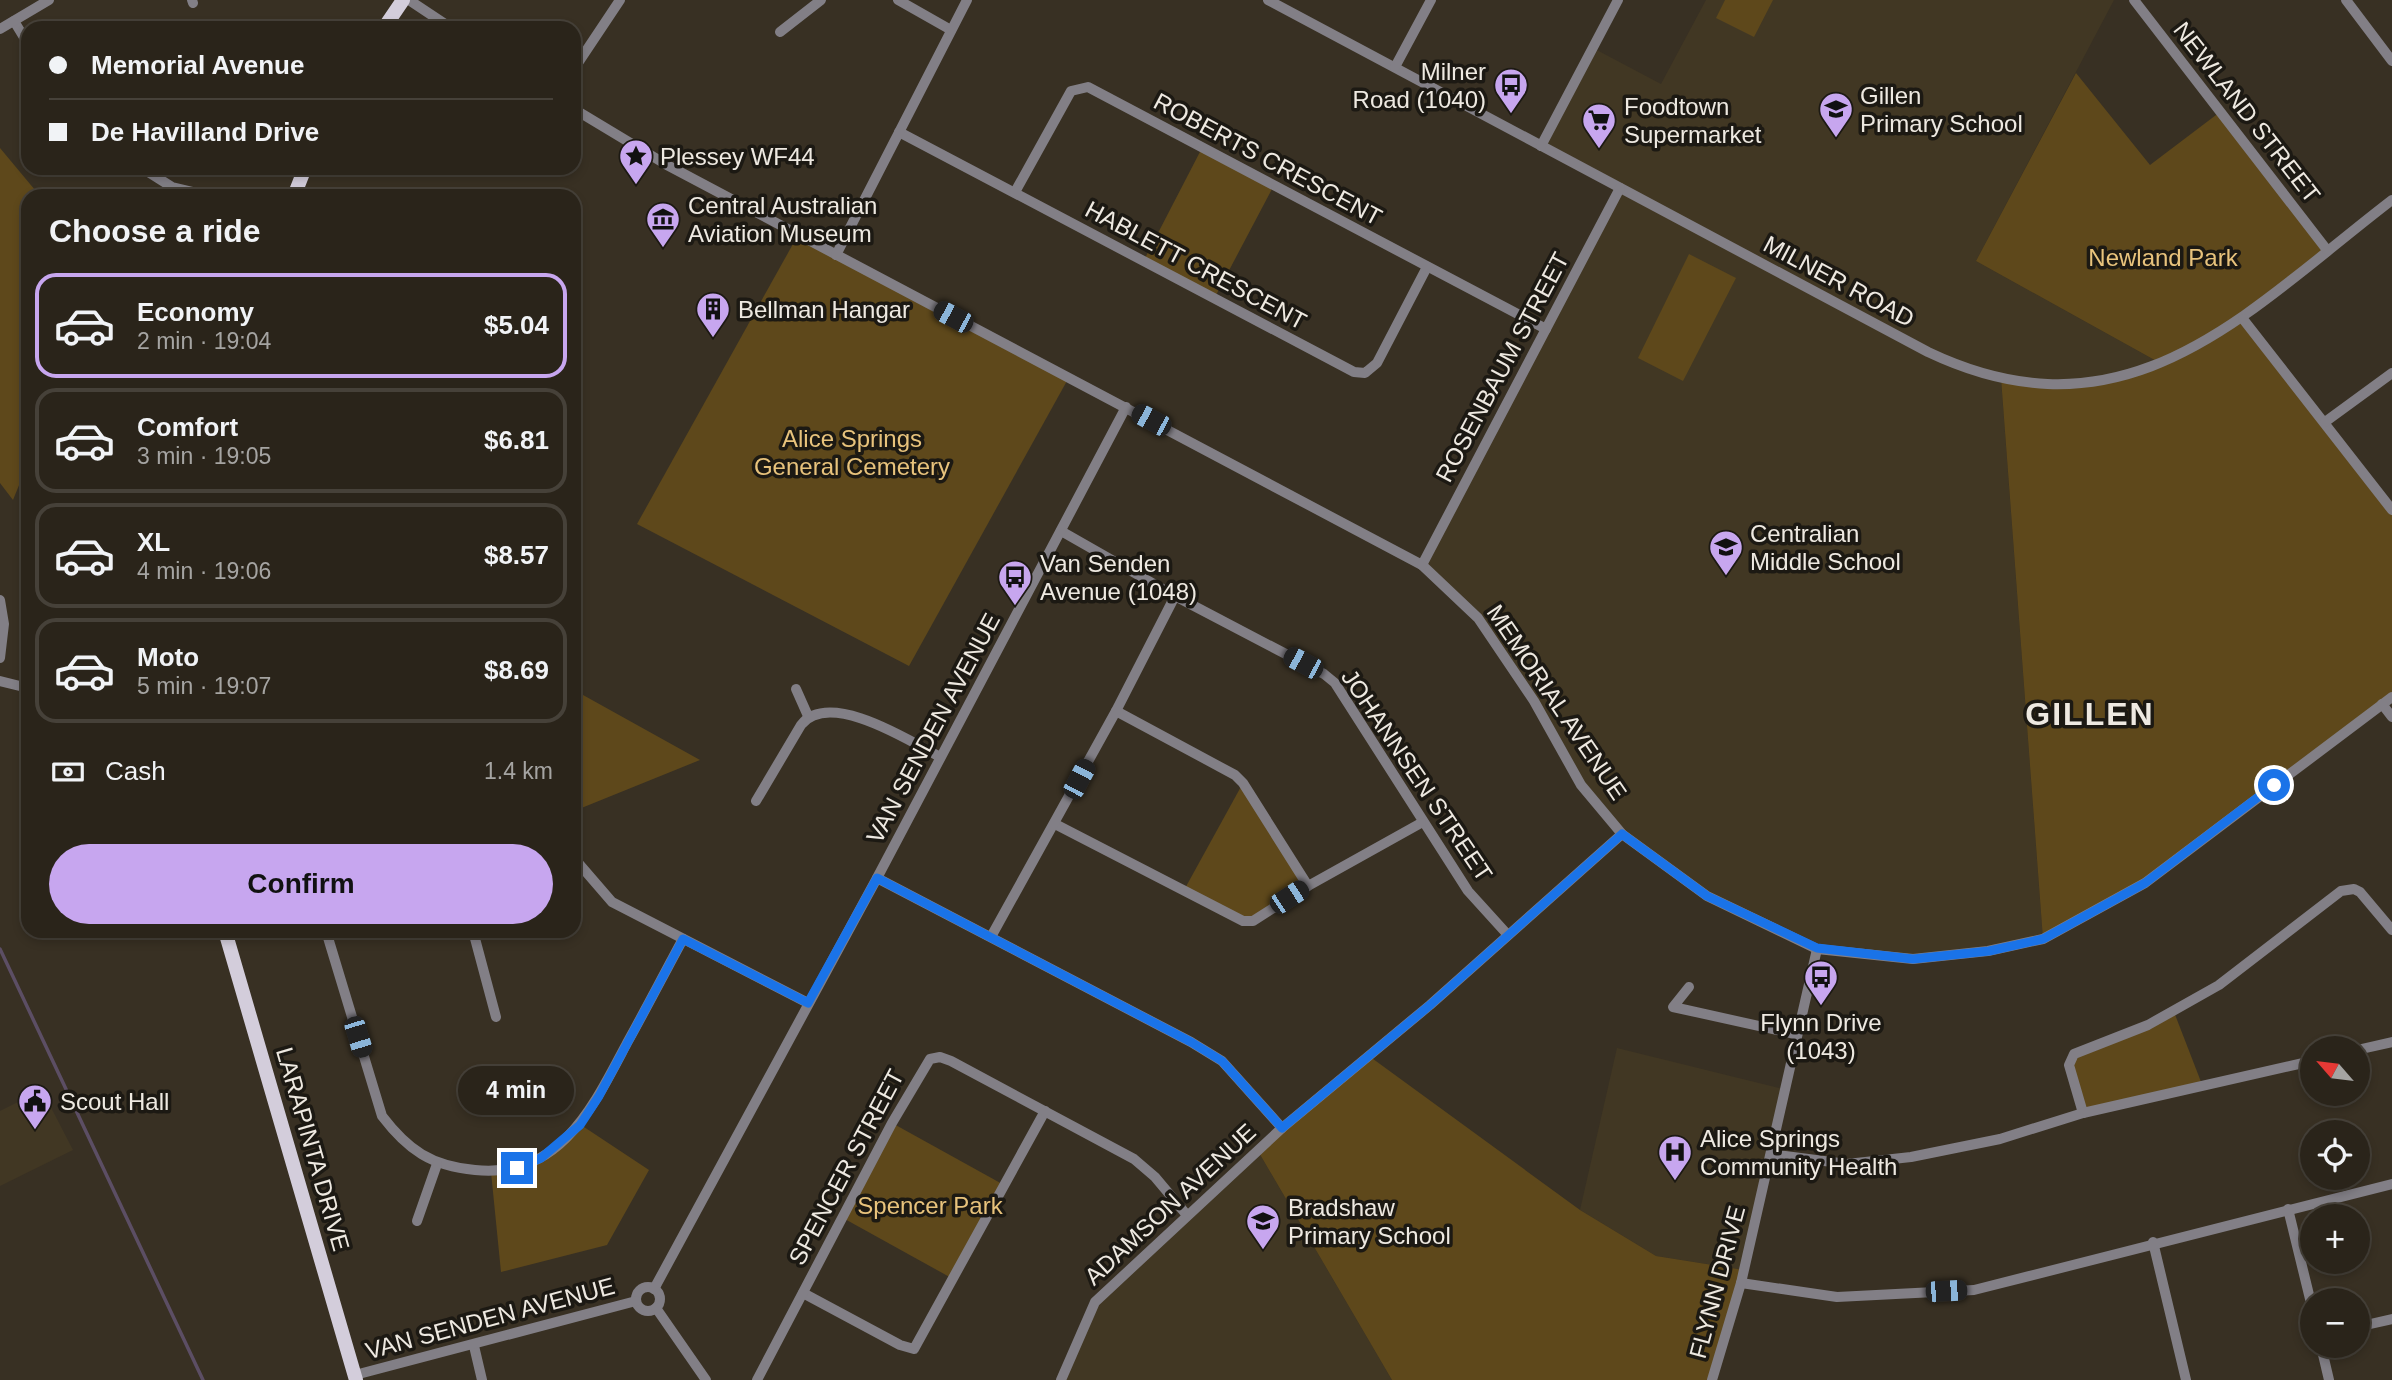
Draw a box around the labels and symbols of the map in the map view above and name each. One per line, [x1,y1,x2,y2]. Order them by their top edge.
street label: NEWLAND STREET [2168,16,2326,208]
place label: Milner Road (1040) [1353,58,1486,113]
bus stop icon: Milner Road (1040) [1492,66,1530,115]
place label: Gillen Primary School [1860,82,2023,137]
street label: ROBERTS CRESCENT [1149,87,1387,231]
school or university icon: Gillen Primary School [1817,90,1855,139]
place label: Foodtown Supermarket [1624,93,1762,148]
supermarket icon: Foodtown Supermarket [1580,101,1618,150]
place icon: Plessey WF44 [617,137,655,186]
place label: Plessey WF44 [660,143,815,170]
place label: Central Australian Aviation Museum [688,192,877,247]
street label: HABLETT CRESCENT [1081,195,1311,335]
museum icon: Central Australian Aviation Museum [644,200,682,249]
street label: MILNER ROAD [1759,230,1919,332]
park label: Newland Park [2088,244,2239,271]
street label: ROSENBAUM STREET [1430,247,1574,486]
building icon: Bellman Hangar [694,290,732,339]
place label: Bellman Hangar [738,296,910,323]
car [930,298,977,336]
car [1128,401,1175,439]
park label: Alice Springs General Cemetery [754,425,950,480]
place label: Centralian Middle School [1750,520,1901,575]
school or university icon: Centralian Middle School [1707,528,1745,577]
place label: Van Senden Avenue (1048) [1040,550,1197,605]
bus stop icon: Van Senden Avenue (1048) [996,558,1034,607]
street label: MEMORIAL AVENUE [1482,599,1632,805]
street label: VAN SENDEN AVENUE [861,608,1005,848]
car [1280,644,1327,682]
street label: JOHANNSEN STREET [1336,664,1498,886]
district label: GILLEN [2025,696,2155,732]
car [1060,756,1099,802]
route start [2258,769,2290,801]
car [1266,877,1313,917]
bus stop icon: Flynn Drive (1043) [1802,958,1840,1007]
place label: Flynn Drive (1043) [1760,1009,1882,1064]
car [342,1014,375,1060]
north arrow [2300,1036,2370,1106]
street label: LARAPINTA DRIVE [271,1044,355,1254]
street label: SPENCER STREET [783,1064,909,1269]
callout: 4 min [459,1066,575,1116]
public building icon: Scout Hall [16,1082,54,1131]
place label: Scout Hall [60,1088,169,1115]
street label: ADAMSON AVENUE [1079,1118,1261,1290]
place label: Alice Springs Community Health [1700,1125,1897,1180]
hospital icon: Alice Springs Community Health [1656,1133,1694,1182]
route end [501,1152,533,1184]
park label: Spencer Park [857,1192,1004,1219]
place label: Bradshaw Primary School [1288,1194,1451,1249]
school or university icon: Bradshaw Primary School [1244,1202,1282,1251]
street label: FLYNN DRIVE [1684,1203,1750,1361]
street label: VAN SENDEN AVENUE [363,1272,617,1364]
car [1925,1279,1968,1303]

